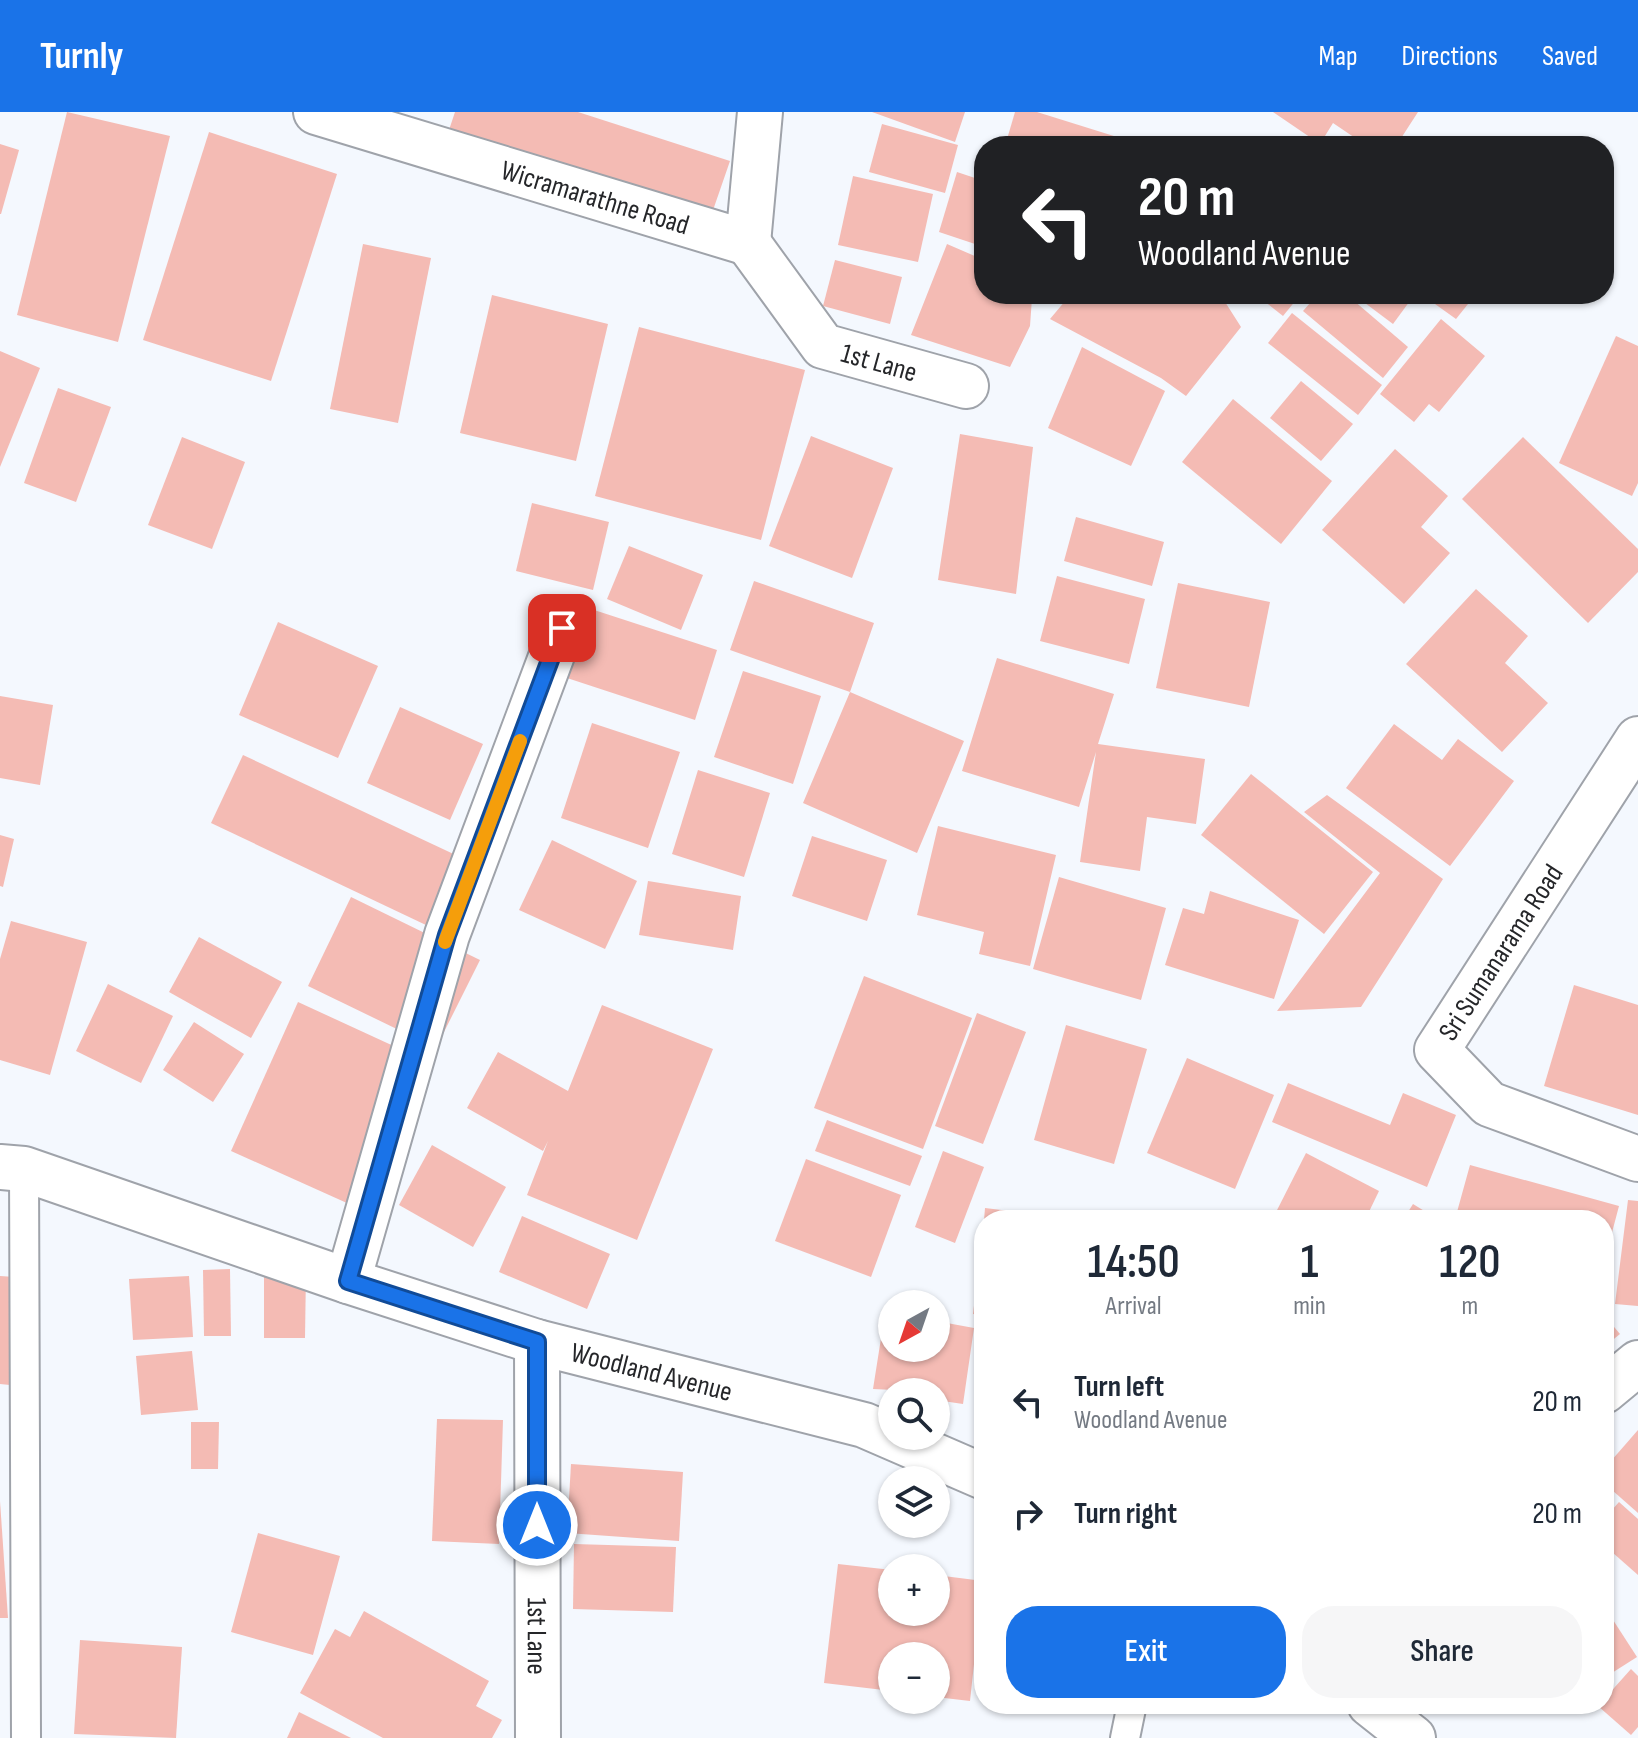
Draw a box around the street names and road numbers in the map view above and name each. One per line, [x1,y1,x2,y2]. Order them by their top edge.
street label: Wicramarathne Road [497,154,693,242]
street label: 1st Lane [837,337,921,390]
street label: Sri Sumanarama Road [1432,859,1570,1047]
street label: Woodland Avenue [567,1336,736,1409]
street label: 1st Lane [520,1597,553,1675]

